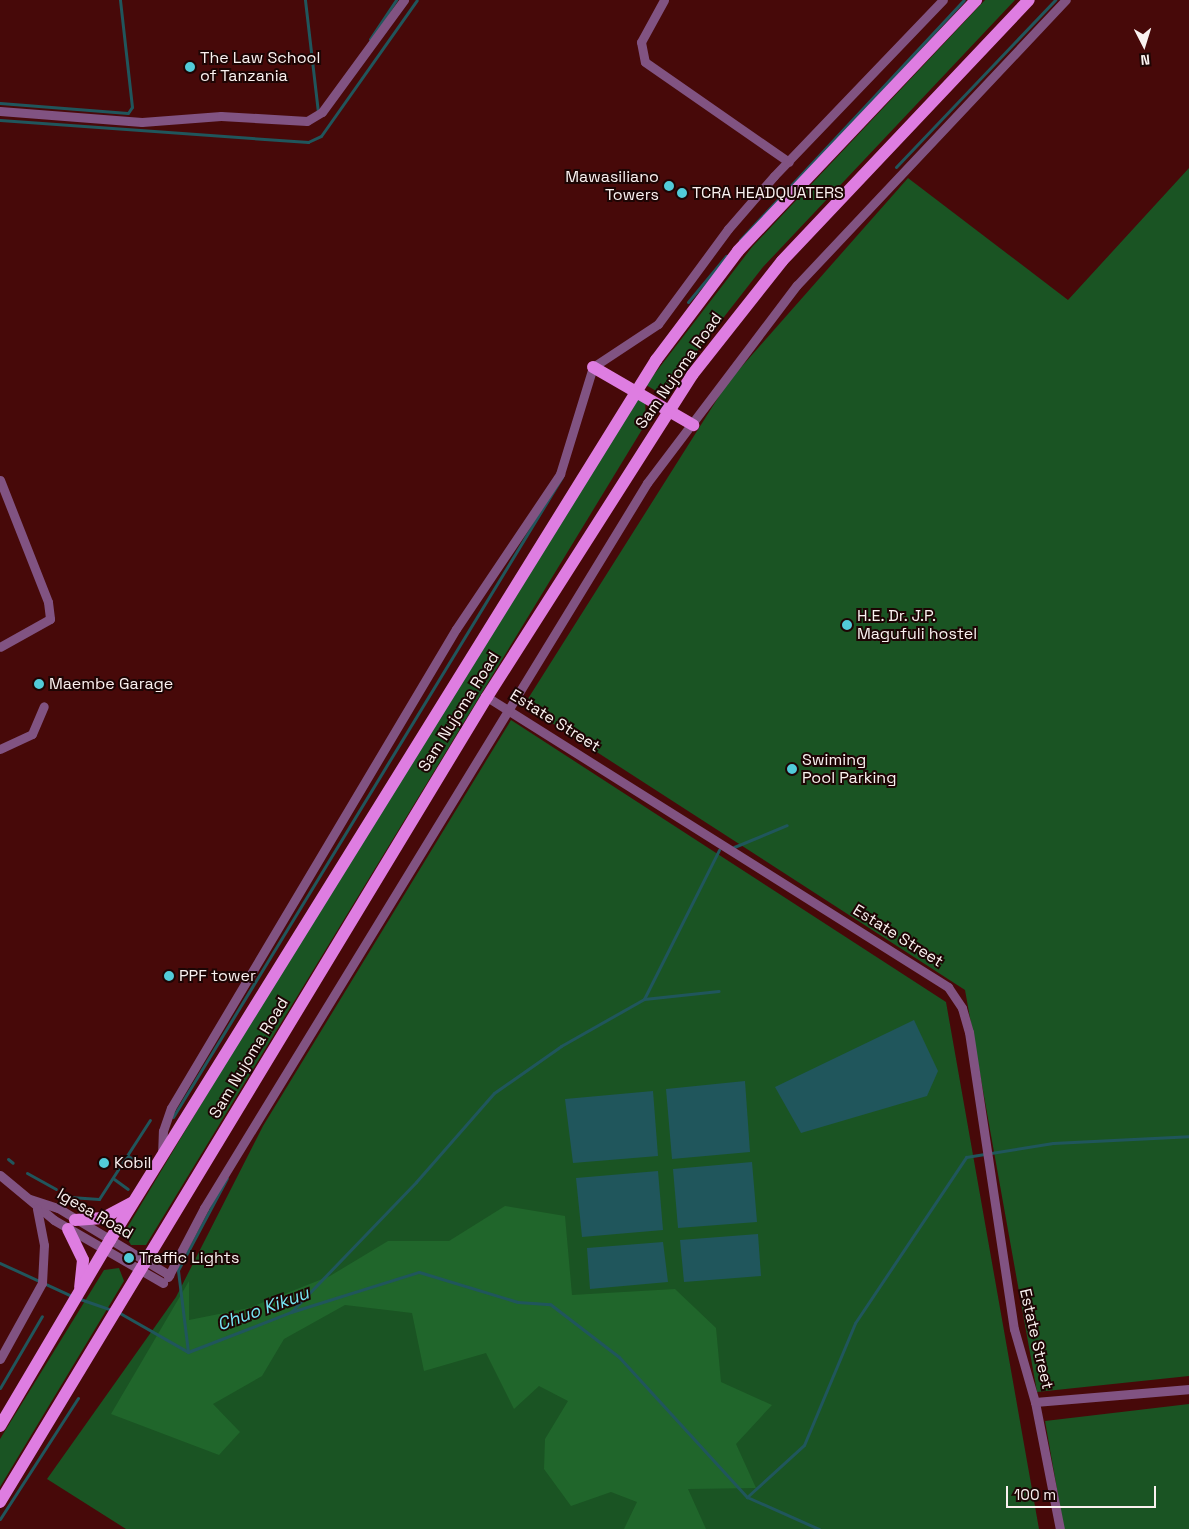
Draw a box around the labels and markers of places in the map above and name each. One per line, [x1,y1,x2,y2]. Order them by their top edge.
place label: The Law School of Tanzania [200,48,320,86]
marker: The Law School of Tanzania [184,61,196,73]
place label: Mawasiliano Towers [565,167,659,205]
marker: Mawasiliano Towers [663,180,675,192]
place label: TCRA HEADQUATERS [692,183,844,203]
marker: TCRA HEADQUATERS [676,187,688,199]
place label: H.E. Dr. J.P. Magufuli hostel [857,606,977,644]
marker: H.E. Dr. J.P. Magufuli hostel [841,619,853,631]
place label: Maembe Garage [49,674,173,694]
marker: Maembe Garage [33,678,45,690]
place label: Swiming Pool Parking [802,750,896,788]
marker: Swiming Pool Parking [786,763,798,775]
place label: PPF tower [179,966,256,986]
marker: PPF tower [163,970,175,982]
place label: Kobil [114,1153,151,1173]
marker: Kobil [98,1157,110,1169]
place label: Traffic Lights [139,1248,239,1268]
marker: Traffic Lights [123,1252,135,1264]

